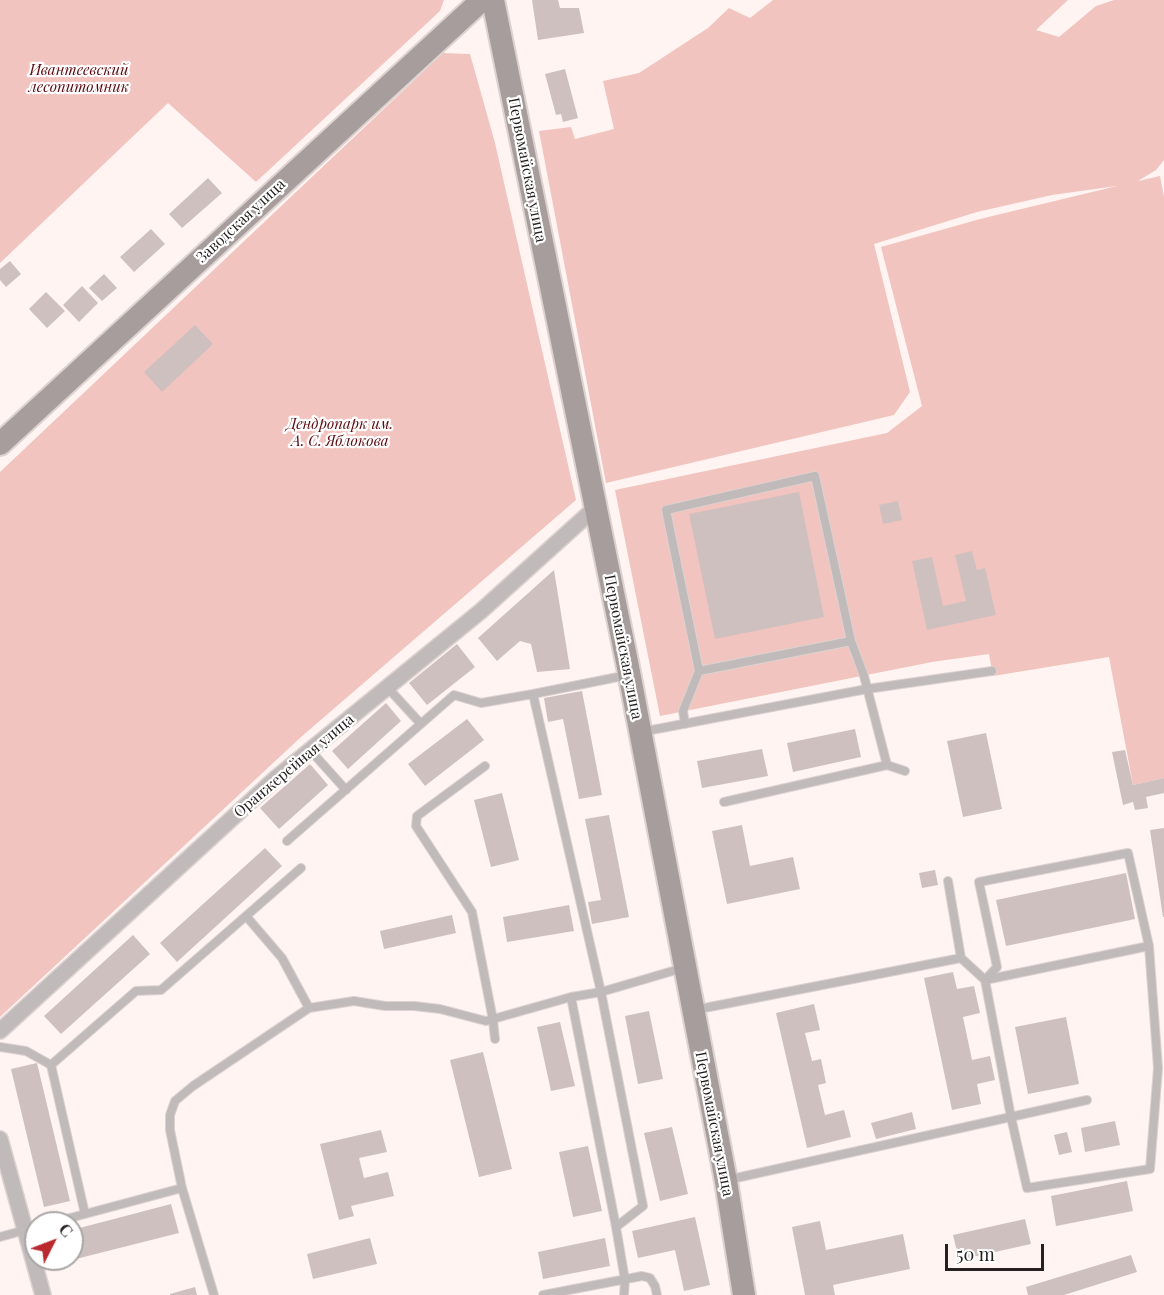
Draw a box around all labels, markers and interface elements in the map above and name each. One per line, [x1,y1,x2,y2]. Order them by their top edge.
park label: Ивантеевский лесопитомник [29,61,129,96]
street label: Первомайская улица [504,96,550,244]
street label: Заводская улица [193,175,289,267]
park label: Дендропарк им. А. С. Яблокова [287,415,393,450]
street label: Первомайская улица [600,573,646,721]
street label: Оранжерейная улица [230,711,358,821]
street label: Первомайская улица [691,1050,737,1198]
north arrow [24,1211,84,1271]
text: С [55,1219,78,1241]
scale bar [948,1232,1047,1270]
text: 50 m [956,1242,995,1266]

